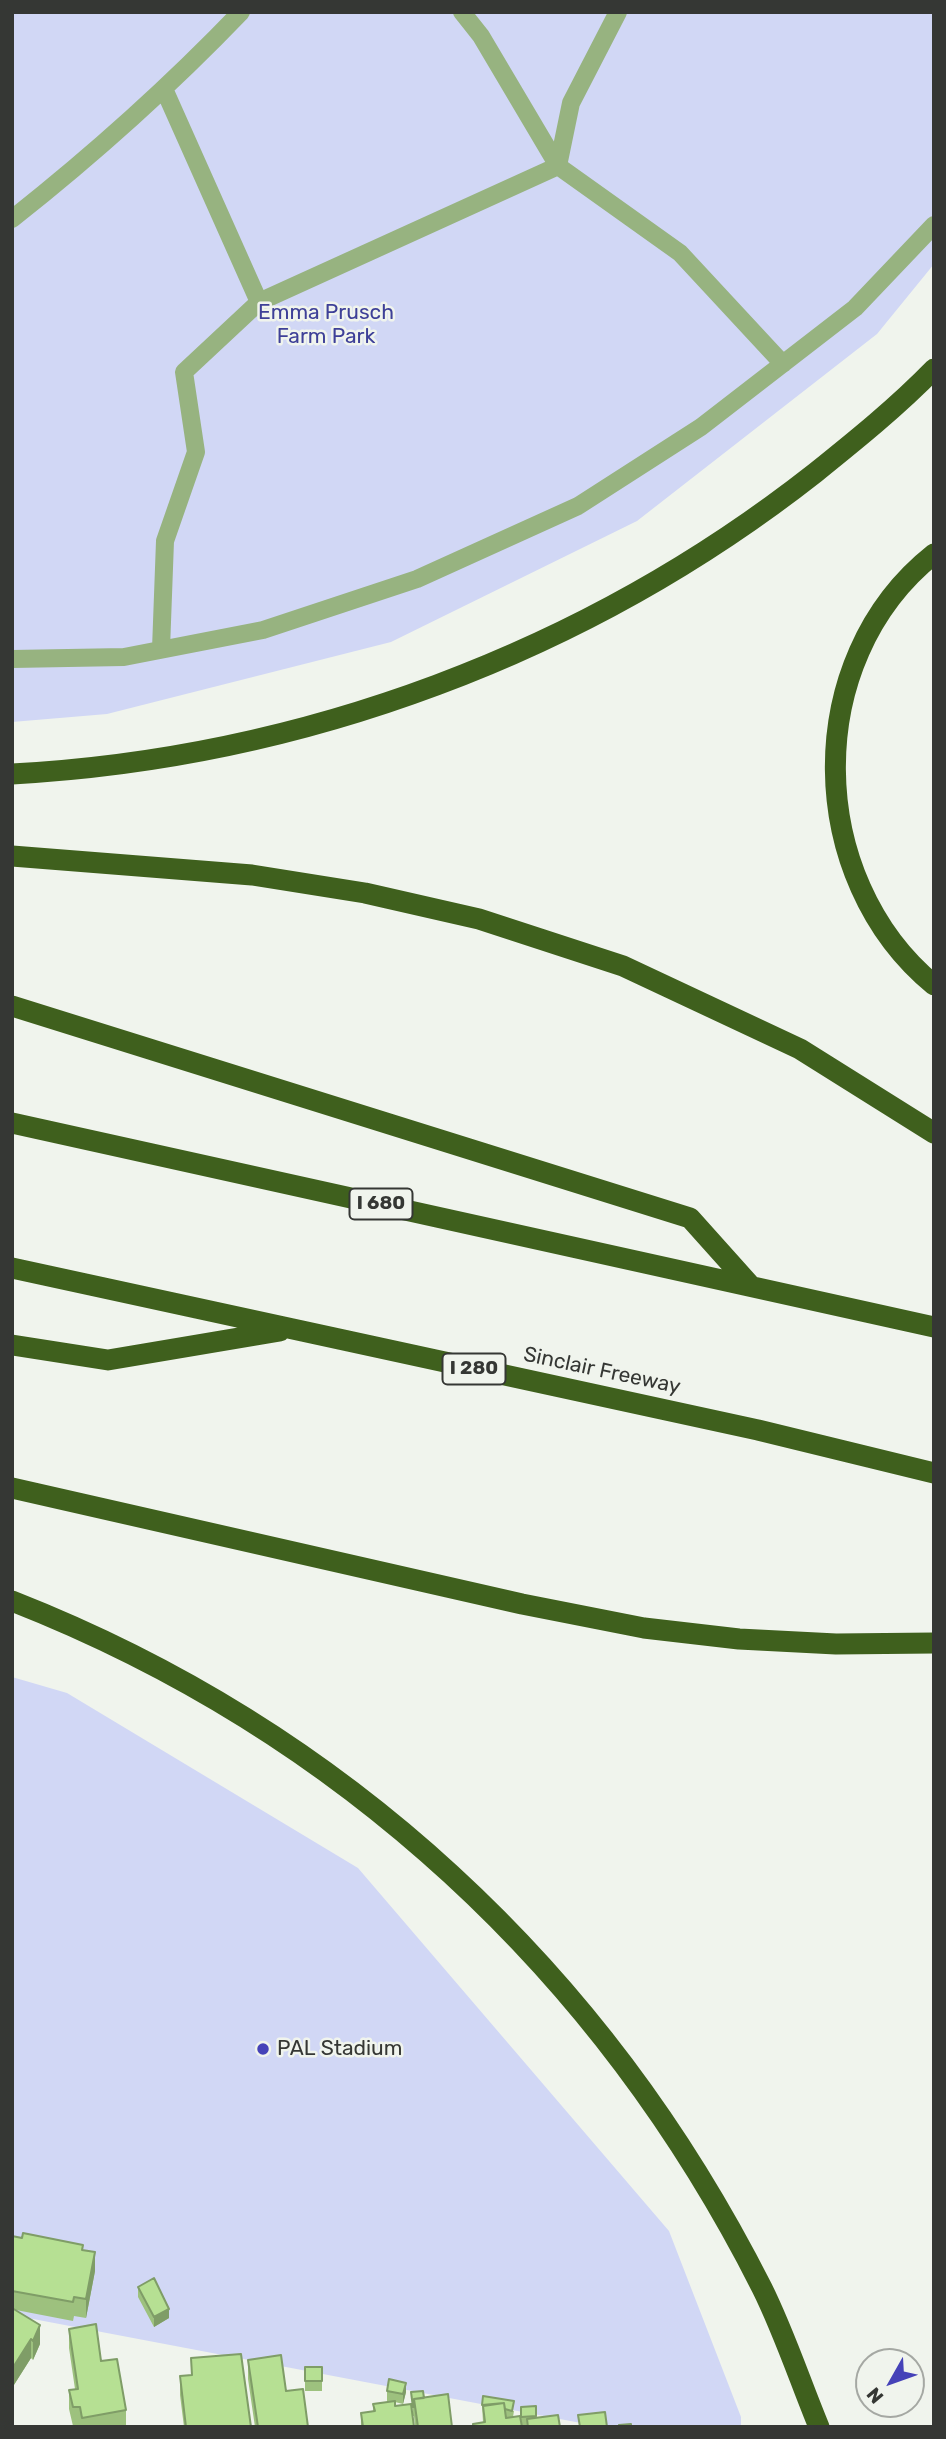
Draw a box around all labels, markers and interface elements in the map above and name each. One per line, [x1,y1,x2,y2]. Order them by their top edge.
park label: Emma Prusch Farm Park [258,300,394,350]
road number: I 680 [350,1188,412,1220]
street label: Sinclair Freeway [521,1342,683,1400]
road number: I 280 [442,1354,505,1385]
place label: PAL Stadium [277,2036,402,2062]
marker: PAL Stadium [255,2041,271,2057]
north arrow [855,2348,925,2418]
text: N [862,2383,888,2408]

